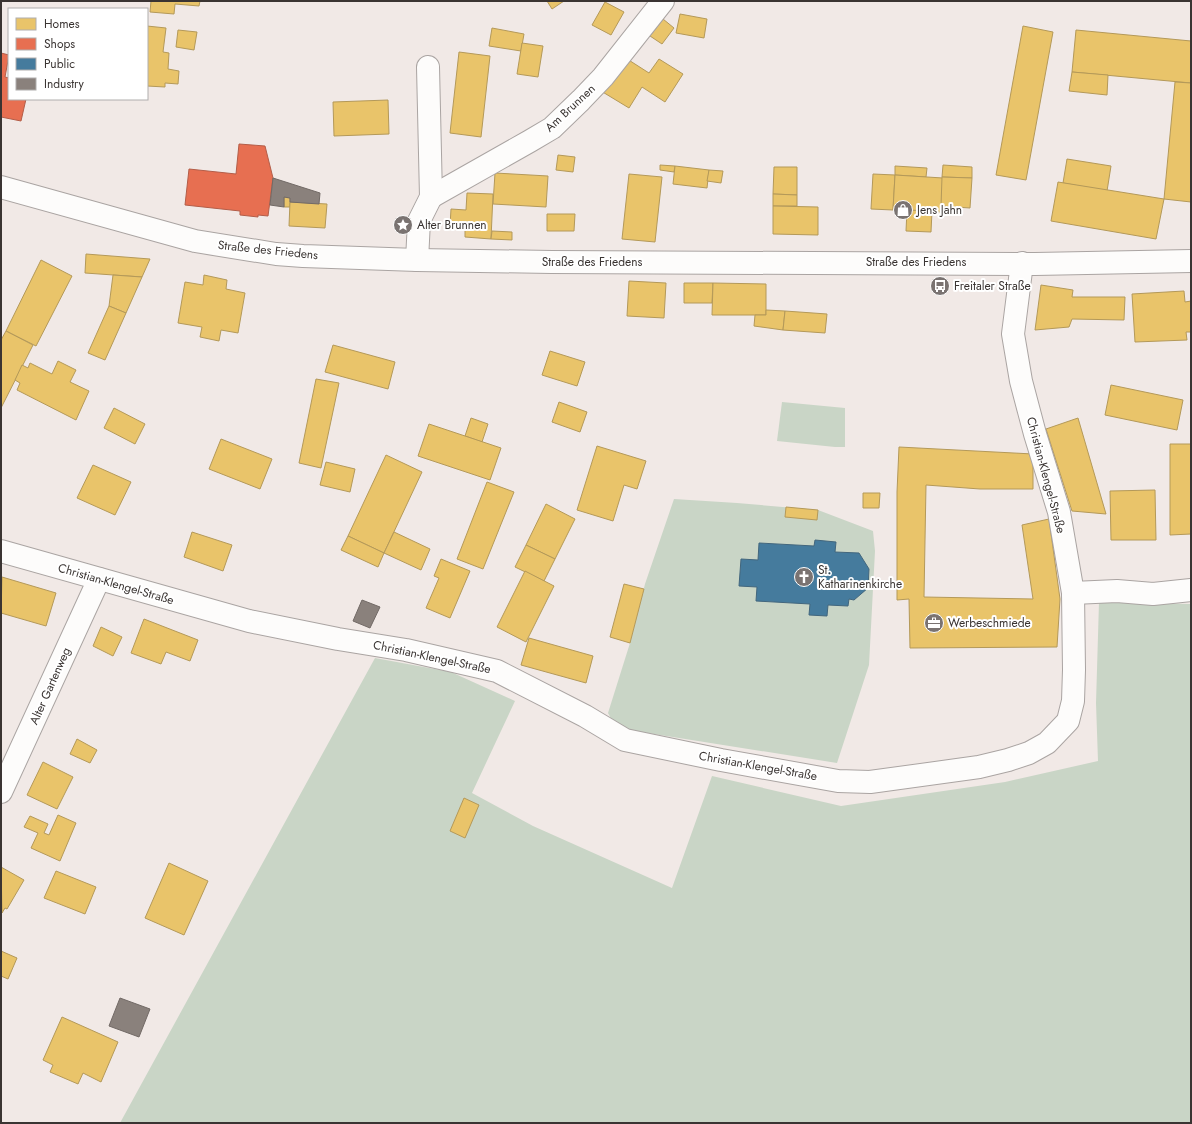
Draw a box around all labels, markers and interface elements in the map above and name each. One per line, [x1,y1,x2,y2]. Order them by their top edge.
legend [8,8,148,100]
text: Homes [44,15,80,33]
text: Shops [44,35,75,53]
text: Public [44,55,75,73]
text: Industry [44,75,85,93]
street label: Am Brunnen [541,80,599,136]
shop icon: Jens Jahn [892,199,914,221]
place label: Jens Jahn [915,201,962,219]
place icon: Alter Brunnen [392,214,414,236]
place label: Alter Brunnen [417,216,487,234]
street label: Straße des Friedens [217,236,319,264]
street label: Straße des Friedens [542,253,643,271]
street label: Straße des Friedens [866,253,967,271]
bus stop icon: Freitaler Straße [929,275,951,297]
place label: Freitaler Straße [954,277,1031,295]
street label: Christian-Klengel-Straße [1022,415,1070,535]
street label: Christian-Klengel-Straße [56,559,176,609]
place label: St. Katharinenkirche [818,561,902,593]
church icon: St. Katharinenkirche [793,566,815,588]
office icon: Werbeschmiede [923,612,945,634]
place label: Werbeschmiede [948,614,1031,632]
street label: Christian-Klengel-Straße [372,636,492,678]
street label: Alter Gartenweg [25,644,75,728]
street label: Christian-Klengel-Straße [697,747,819,785]

